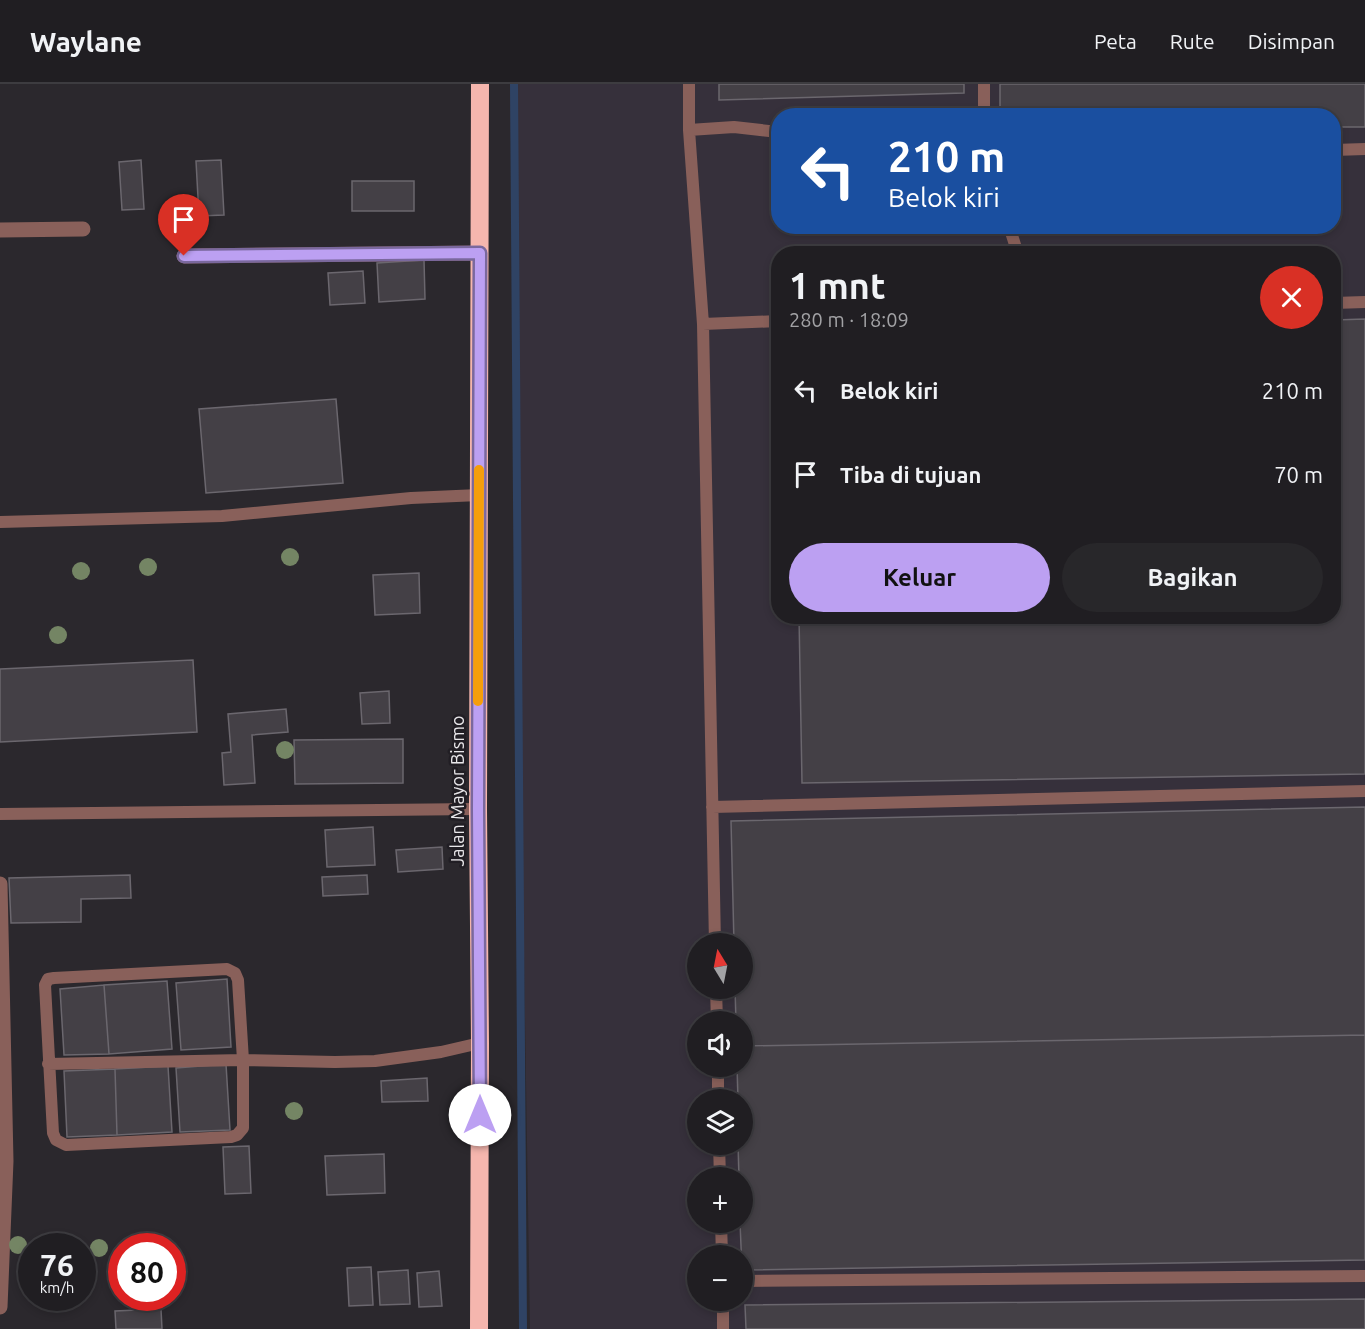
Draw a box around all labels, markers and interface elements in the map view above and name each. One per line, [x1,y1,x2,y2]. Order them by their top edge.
text: Waylane [30,26,142,57]
text: Peta [1094,29,1137,53]
text: Rute [1170,29,1215,53]
text: Disimpan [1248,29,1335,53]
icon: left [789,132,867,210]
text: 210 m [888,133,1005,180]
text: Belok kiri [888,182,1000,212]
pin [158,194,209,256]
icon: arrive [167,203,200,236]
text: 1 mnt [789,265,885,306]
button: close [1260,266,1323,329]
text: 280 m · 18:09 [789,308,909,331]
icon: left [789,374,822,407]
text: Belok kiri [840,378,938,403]
text: 210 m [1262,378,1323,403]
icon: arrive [789,458,822,491]
text: Tiba di tujuan [840,462,981,487]
text: 70 m [1274,462,1323,487]
button: Keluar [789,543,1050,612]
button: Bagikan [1062,543,1323,612]
street label: Jalan Mayor Bismo [447,715,467,867]
north arrow [687,933,753,999]
map controls [687,933,753,1311]
button: sound [687,1011,753,1077]
position arrow [448,1083,512,1147]
button: layers [687,1089,753,1155]
button: + [687,1167,753,1233]
speed limit sign: 80 [108,1233,186,1311]
button: − [687,1245,753,1311]
text: 76 [40,1248,74,1282]
text: km/h [40,1279,74,1296]

